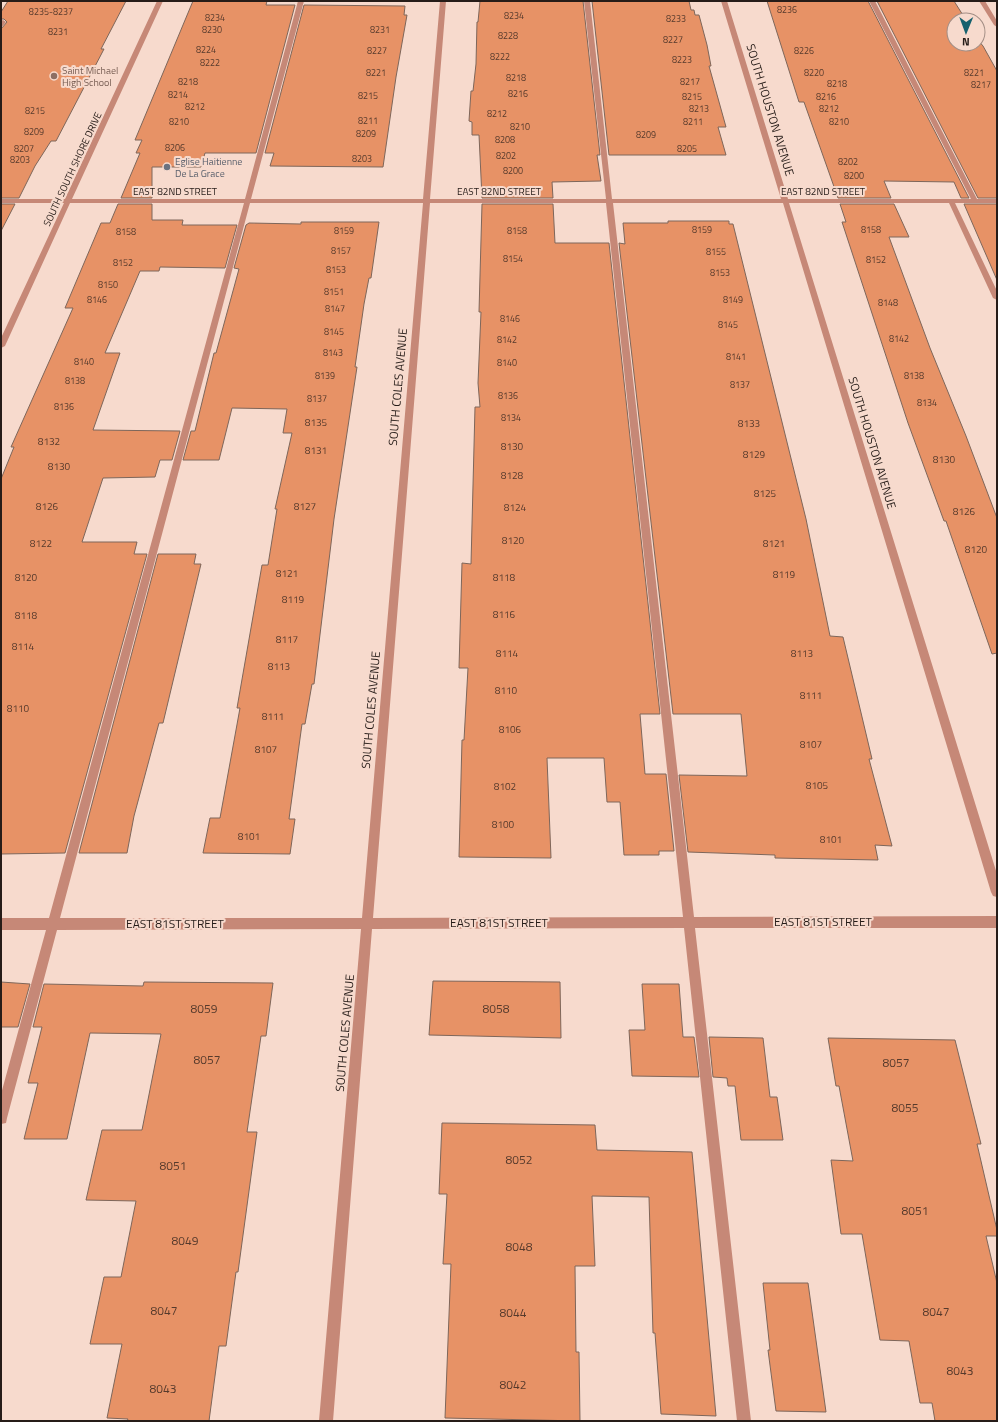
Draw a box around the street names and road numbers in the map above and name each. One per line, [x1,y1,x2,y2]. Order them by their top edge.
street label: SOUTH HOUSTON AVENUE [741,42,800,179]
street label: SOUTH SOUTH SHORE DRIVE [39,109,106,229]
street label: EAST 82ND STREET [133,184,218,199]
street label: EAST 82ND STREET [457,184,542,199]
street label: EAST 82ND STREET [781,184,866,199]
street label: SOUTH COLES AVENUE [383,327,412,447]
street label: SOUTH HOUSTON AVENUE [843,375,902,512]
street label: SOUTH COLES AVENUE [356,650,385,770]
street label: EAST 81ST STREET [774,912,873,931]
street label: EAST 81ST STREET [450,913,549,932]
street label: EAST 81ST STREET [126,914,225,933]
street label: SOUTH COLES AVENUE [330,973,359,1093]

